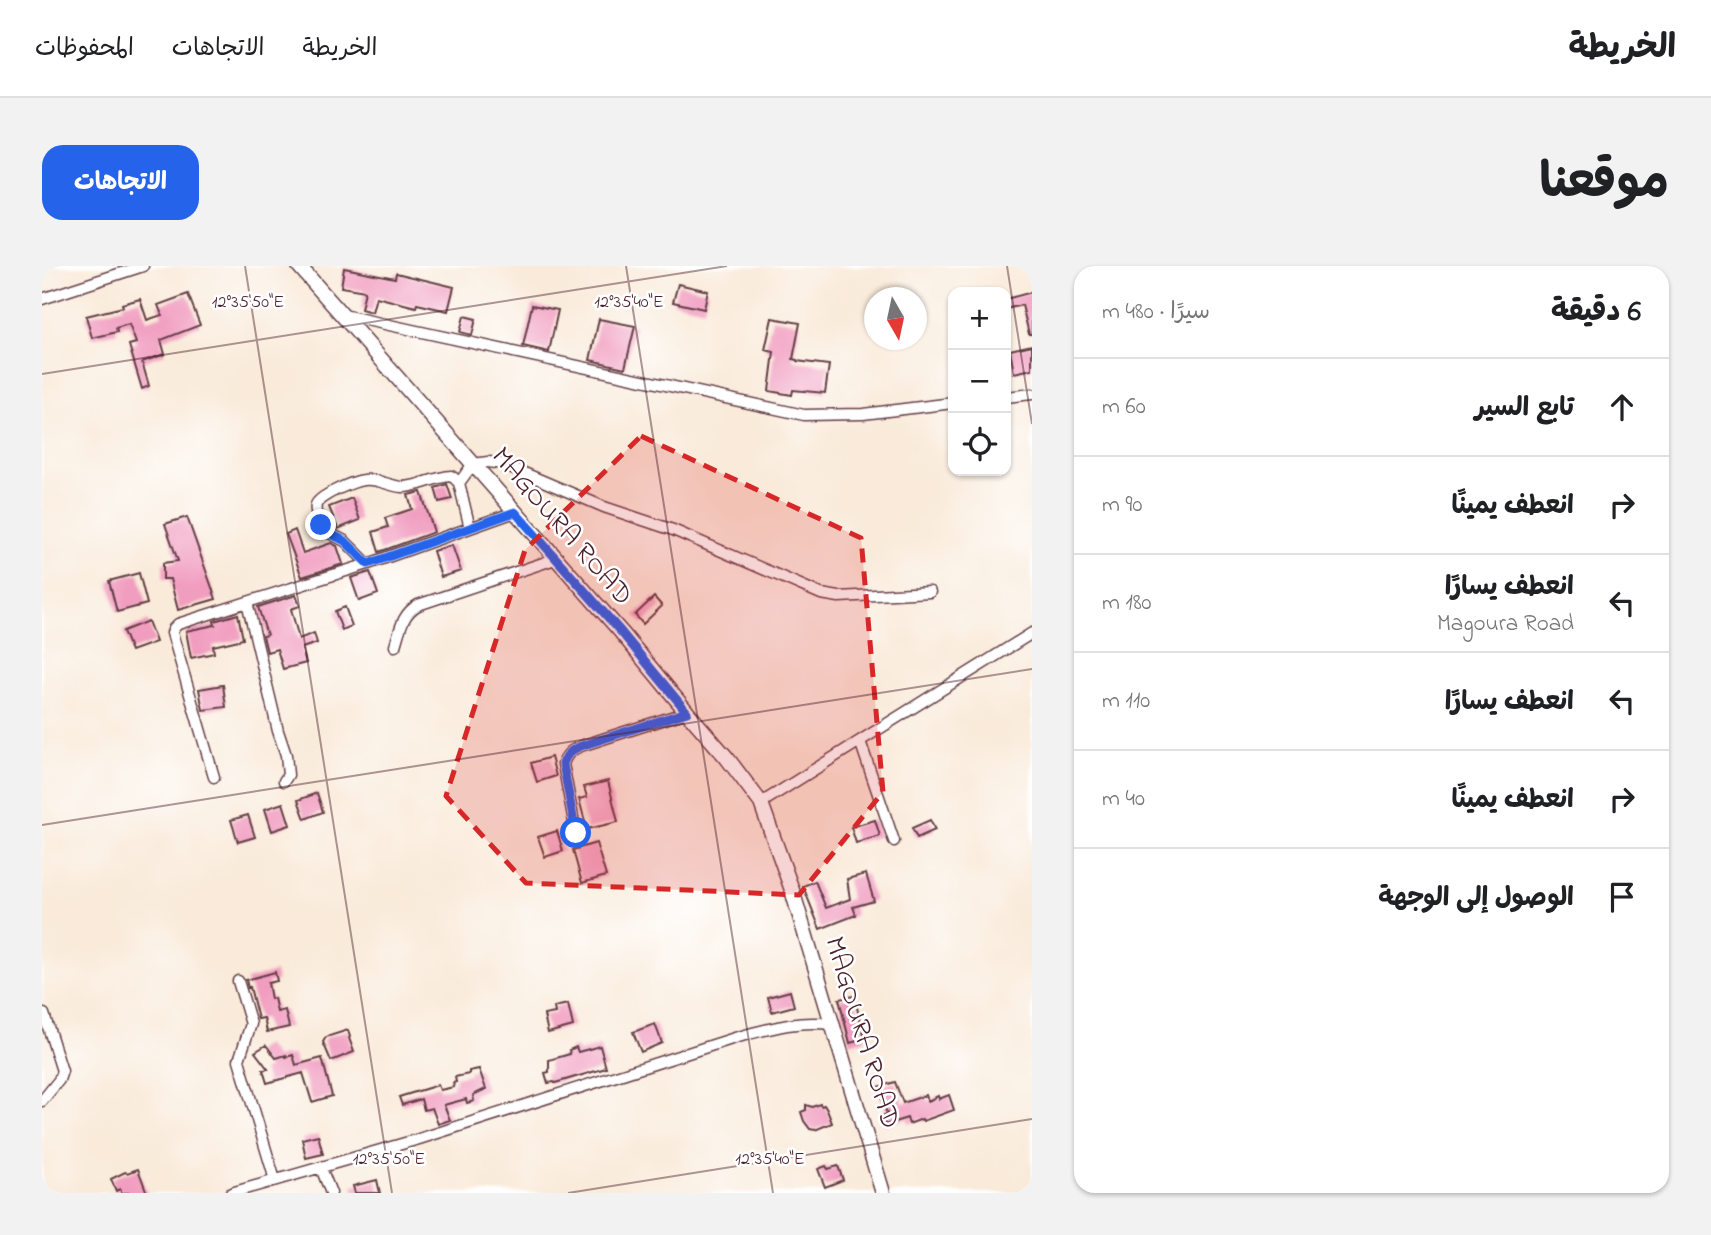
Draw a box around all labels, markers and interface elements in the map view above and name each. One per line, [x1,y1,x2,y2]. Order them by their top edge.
text: الخريطة [1569,25,1676,73]
text: المحفوظات [35,32,134,67]
text: الاتجاهات [172,32,265,67]
text: الخريطة [303,32,377,67]
button: الاتجاهات [42,145,199,220]
text: موقعنا [1539,148,1669,220]
north arrow [864,287,927,350]
map controls [948,287,1011,476]
button: + [948,287,1011,350]
text: 12°35'50"E [212,290,284,316]
text: 12°35'40"E [594,290,664,316]
text: 6 دقيقة [1551,291,1641,335]
text: سيرًا · 480 m [1102,296,1210,329]
button: − [948,350,1011,413]
icon: ahead [1603,388,1641,426]
text: تابع السير [1475,390,1574,428]
text: 60 m [1102,391,1146,424]
button: locate [948,413,1011,476]
street label: MAGOURA ROAD [480,439,642,615]
icon: right [1603,486,1641,524]
text: انعطف يمينًا [1451,488,1574,526]
text: 90 m [1102,489,1142,522]
route end [305,509,336,540]
text: انعطف يسارًا [1445,569,1574,607]
icon: left [1603,584,1641,622]
text: 180 m [1102,587,1151,620]
text: Magoura Road [1437,608,1574,641]
icon: left [1603,682,1641,720]
text: انعطف يسارًا [1445,684,1574,722]
text: 110 m [1102,685,1150,718]
icon: right [1603,780,1641,818]
text: انعطف يمينًا [1451,782,1574,820]
text: 40 m [1102,783,1145,816]
route start [560,817,591,848]
icon: arrive [1603,878,1641,916]
text: الوصول إلى الوجهة [1378,880,1574,918]
street label: MAGOURA ROAD [812,932,910,1134]
text: 12°35'50"E [353,1147,425,1173]
text: 12°35'40"E [735,1147,805,1173]

